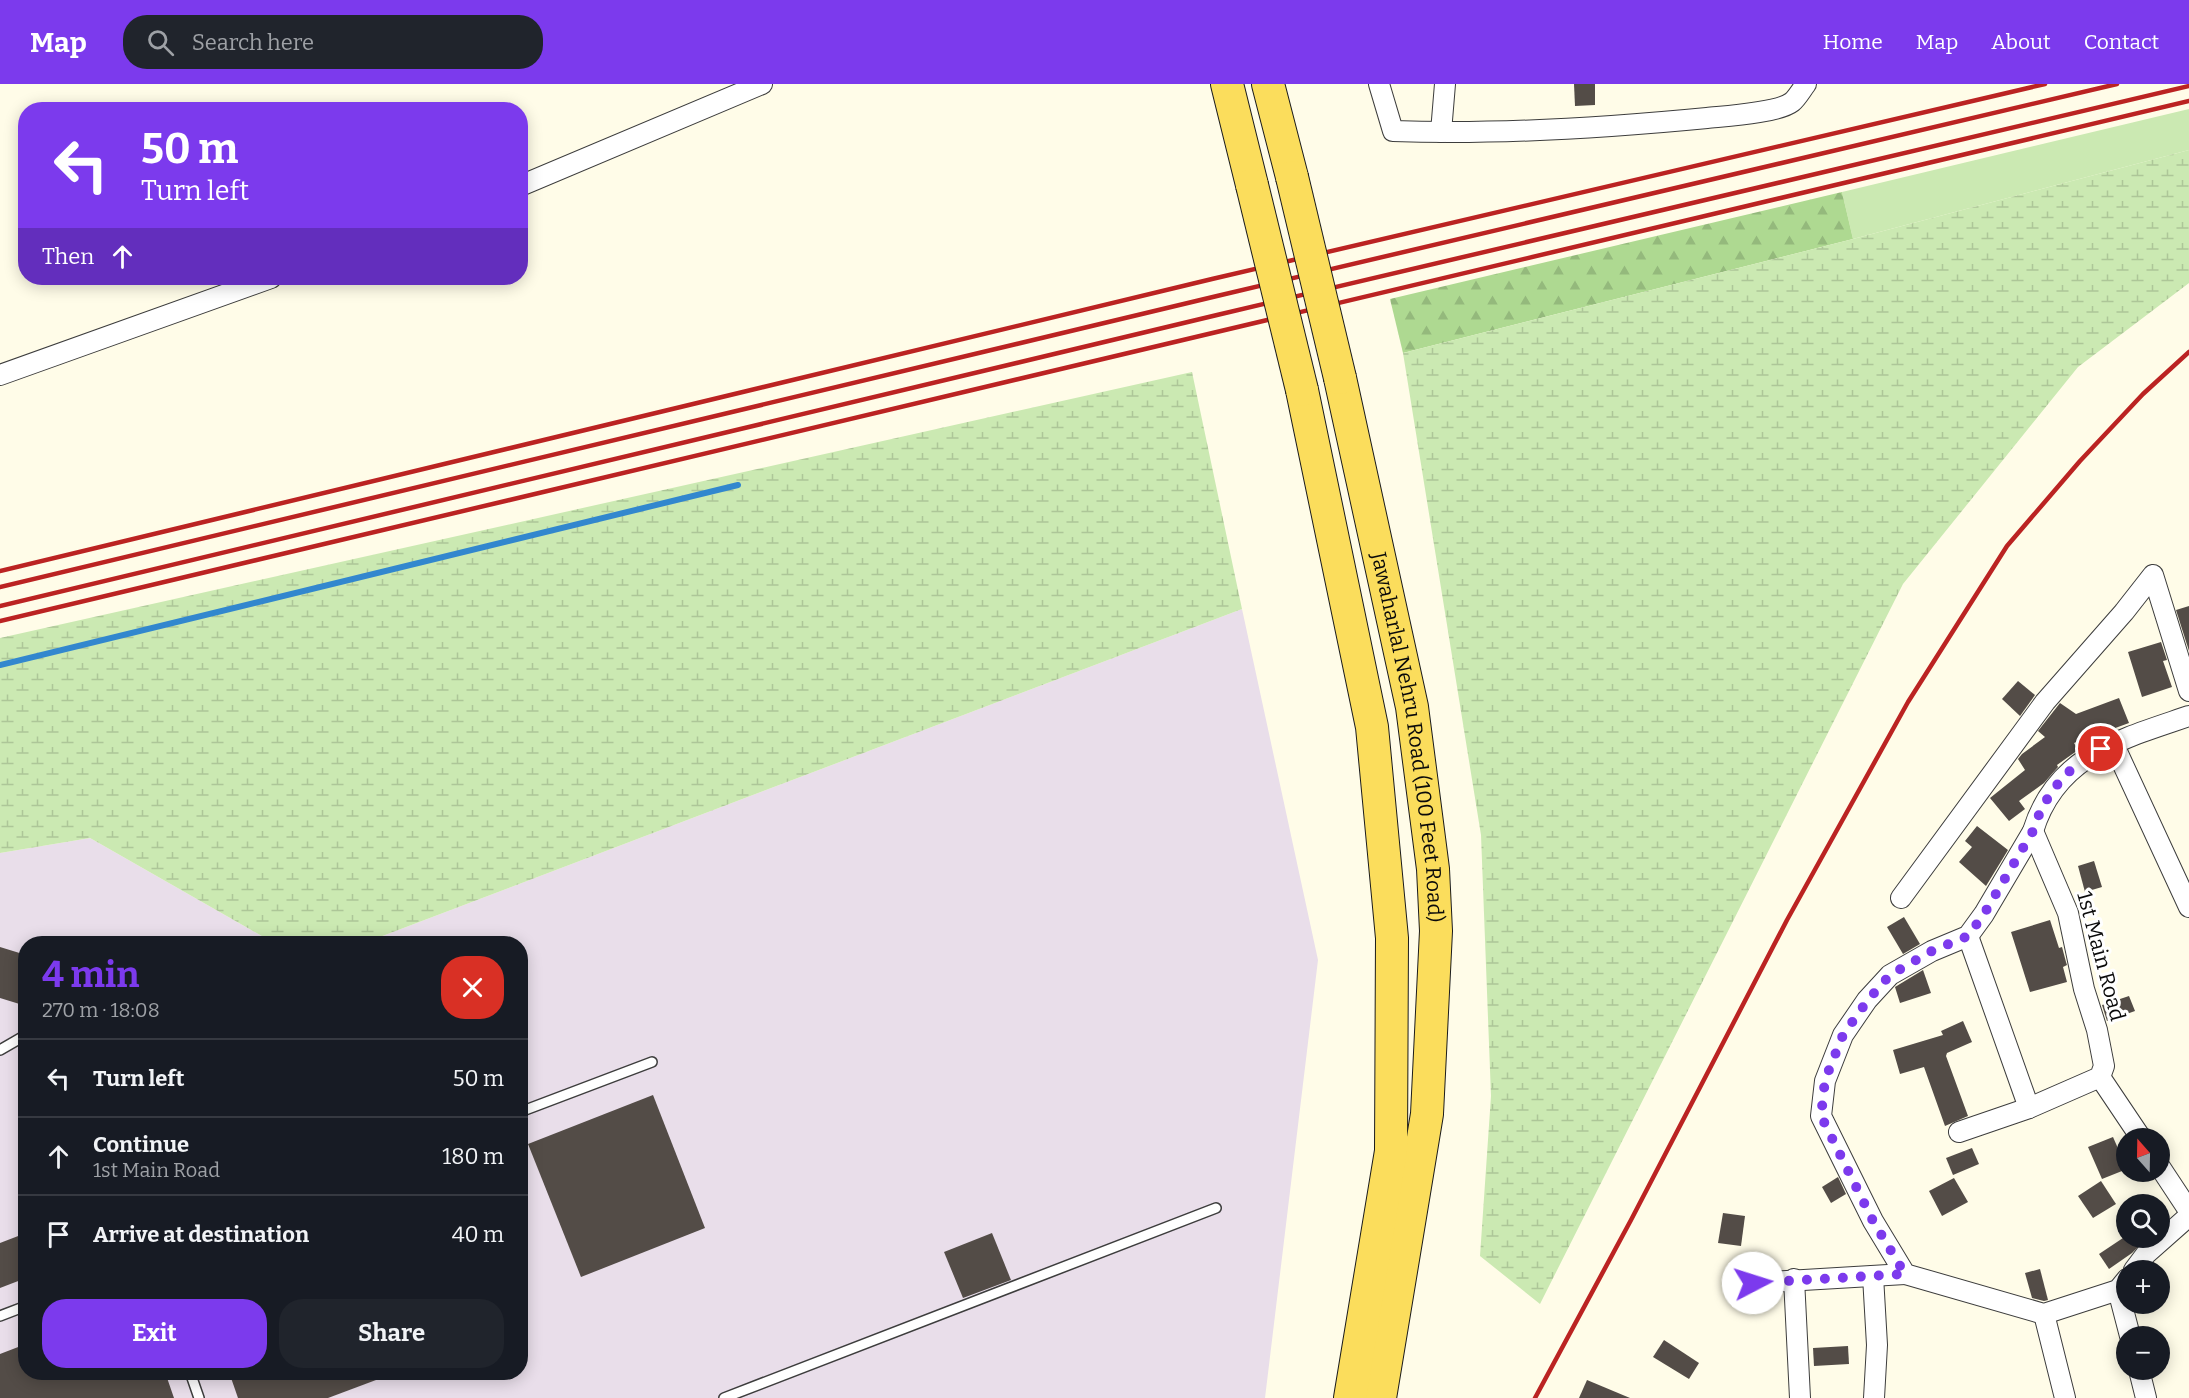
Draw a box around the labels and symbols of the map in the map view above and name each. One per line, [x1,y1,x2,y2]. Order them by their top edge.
street label: Jawaharlal Nehru Road (100 Feet Road) [1365,549,1449,923]
pin [2075,723,2126,774]
street label: 1st Main Road [2071,888,2131,1024]
north arrow [2116,1128,2170,1182]
position arrow [1721,1251,1785,1315]

